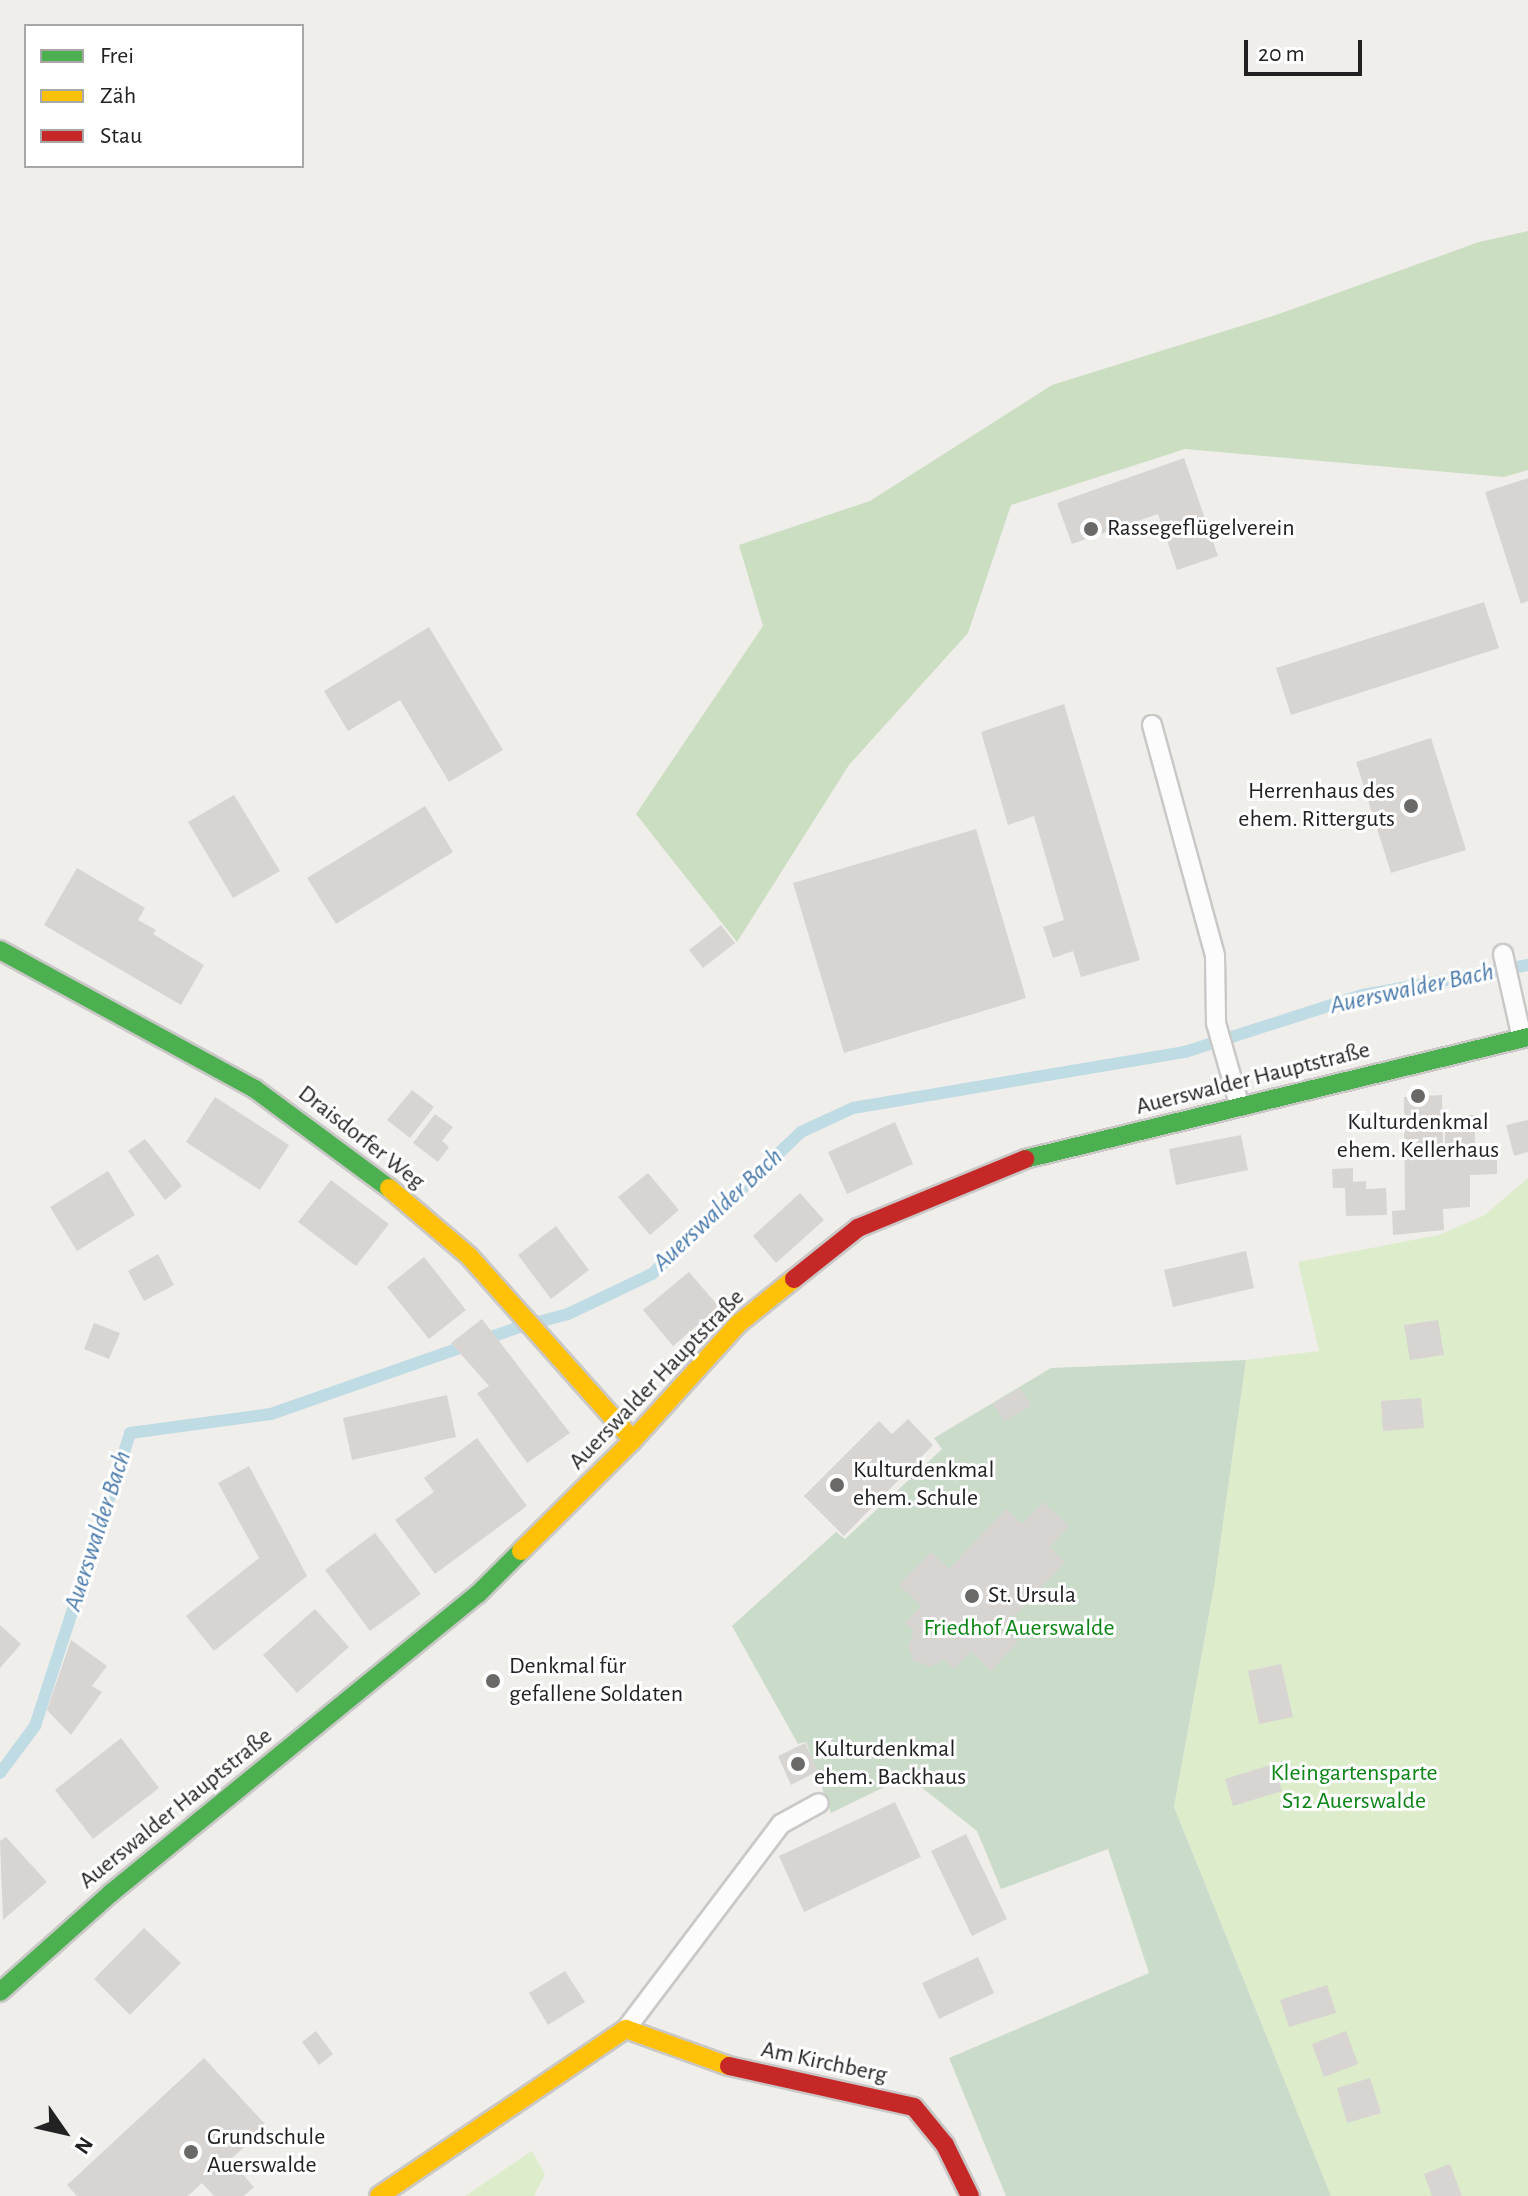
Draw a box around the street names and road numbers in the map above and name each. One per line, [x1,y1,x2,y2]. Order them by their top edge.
street label: Auerswalder Hauptstraße [1133,1036,1373,1122]
street label: Draisdorfer Weg [292,1080,430,1196]
street label: Auerswalder Hauptstraße [563,1284,751,1476]
street label: Auerswalder Hauptstraße [74,1722,278,1896]
street label: Am Kirchberg [758,2036,890,2090]

